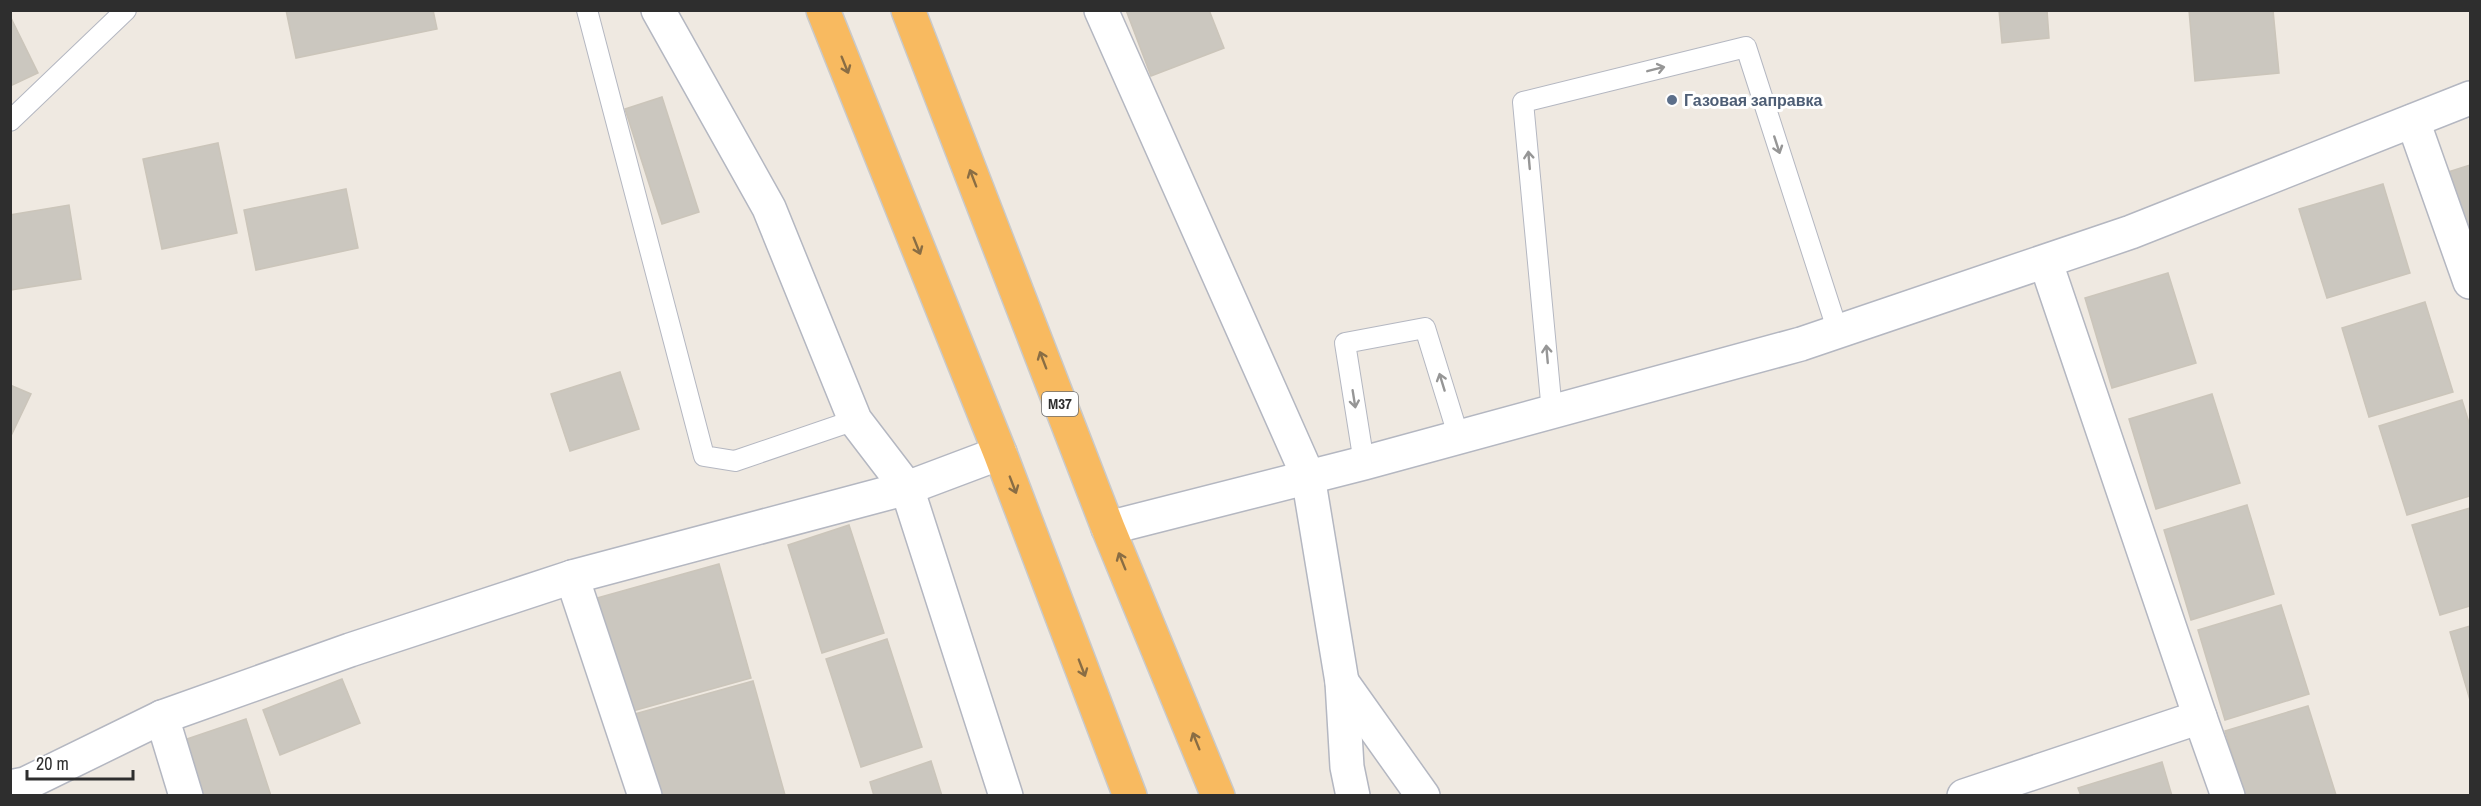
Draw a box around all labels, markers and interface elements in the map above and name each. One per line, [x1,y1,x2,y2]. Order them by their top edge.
one-way arrow [840,55,851,73]
one-way arrow [1647,63,1666,75]
place label: Газовая заправка [1684,89,1823,111]
marker: Газовая заправка [1665,93,1679,107]
one-way arrow [1773,135,1784,154]
one-way arrow [1523,150,1534,170]
one-way arrow [967,169,978,188]
one-way arrow [912,236,923,254]
one-way arrow [1541,345,1552,364]
one-way arrow [1037,351,1048,370]
one-way arrow [1436,373,1447,392]
one-way arrow [1349,388,1360,408]
road number: M37 [1042,392,1078,416]
one-way arrow [1008,476,1019,494]
one-way arrow [1116,552,1127,571]
one-way arrow [1077,658,1088,677]
one-way arrow [1190,733,1201,751]
scale bar [27,743,134,781]
text: 20 m [36,751,69,776]

